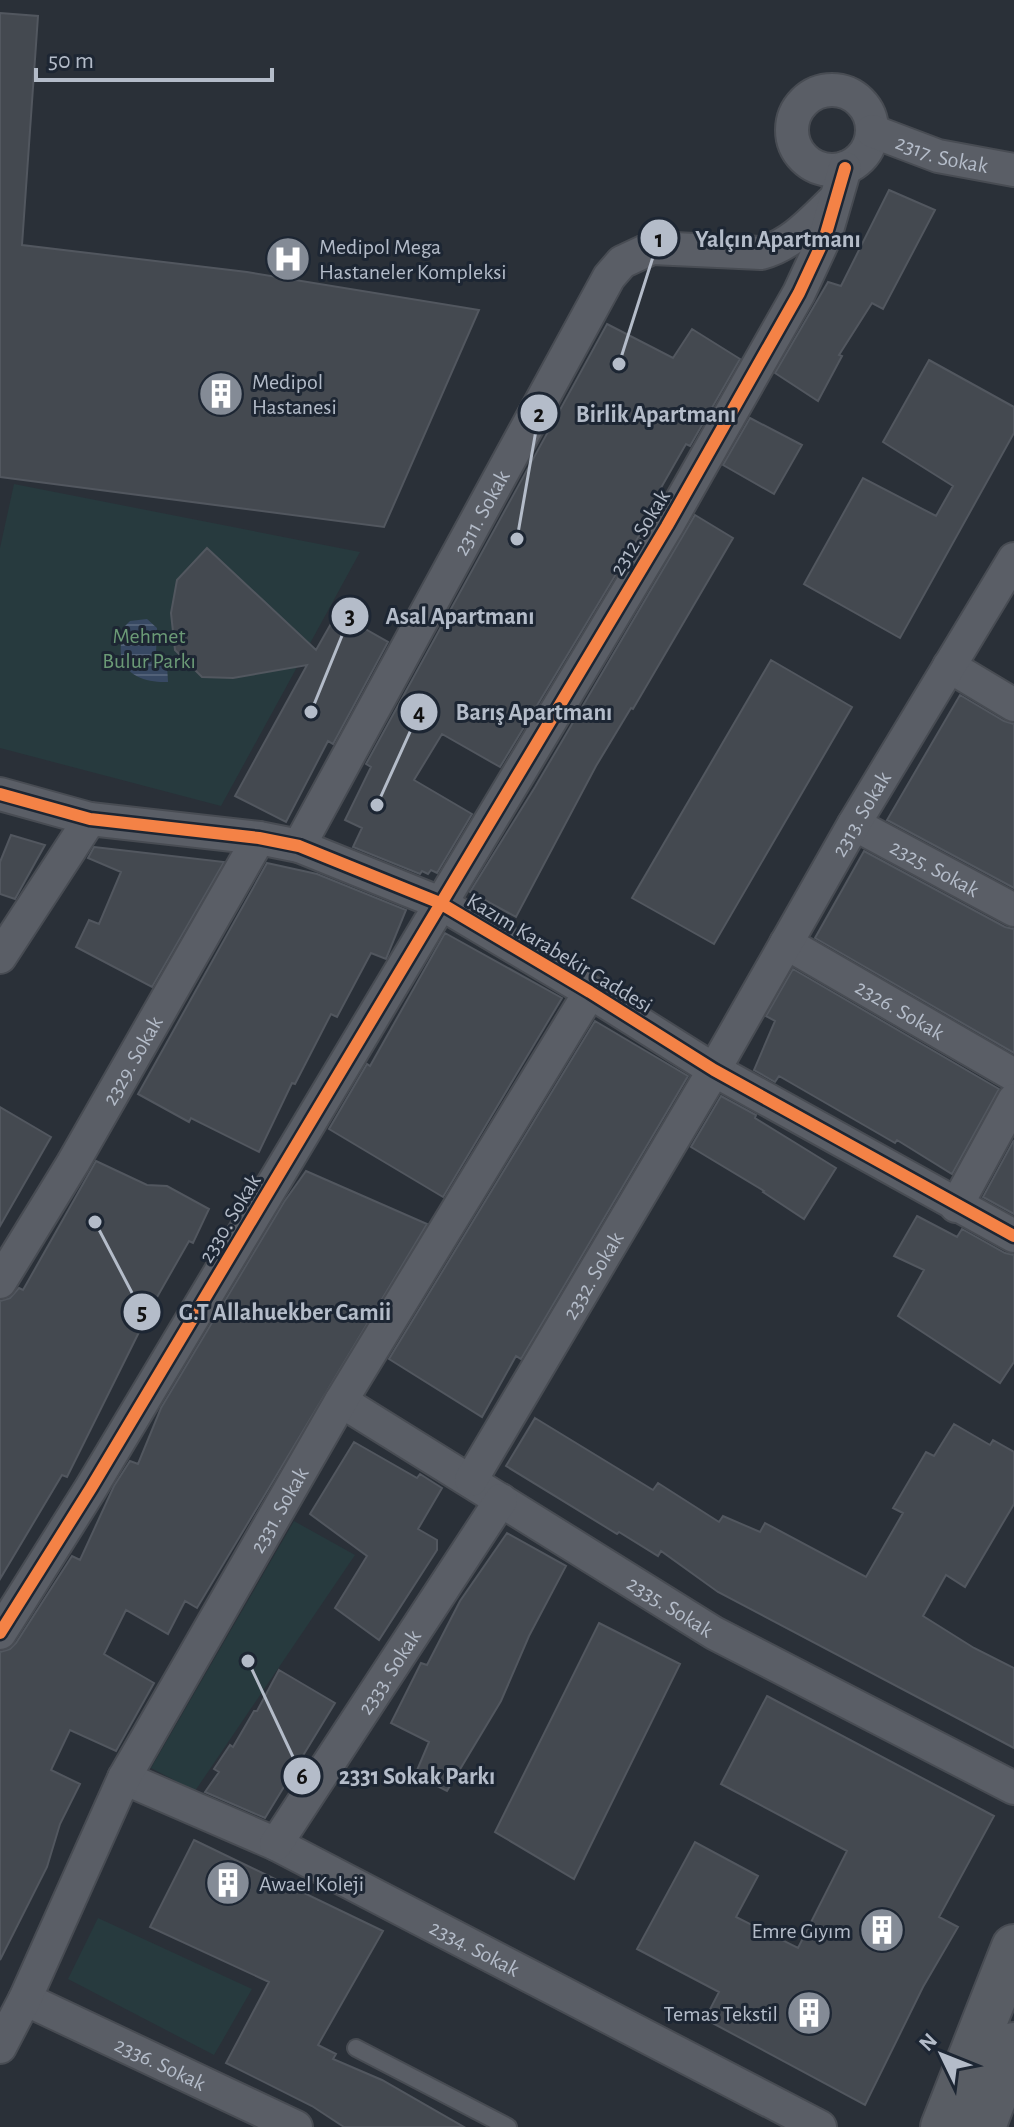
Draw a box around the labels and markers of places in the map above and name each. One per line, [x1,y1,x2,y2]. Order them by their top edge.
callout: Yalçın Apartmanı [639,214,877,262]
hospital icon: Medipol Mega Hastaneler Kompleksi [264,235,312,283]
place label: Medipol Mega Hastaneler Kompleksi [319,236,507,283]
building icon: Medipol Hastanesi [197,370,245,418]
place label: Medipol Hastanesi [252,371,337,418]
callout: Birlik Apartmanı [519,389,752,437]
callout: Asal Apartmanı [330,592,551,640]
callout: Barış Apartmanı [399,688,628,736]
callout: G.T Allahuekber Camii [122,1288,407,1336]
callout: 2331 Sokak Parkı [282,1752,511,1800]
building icon: Awael Koleji [204,1859,252,1907]
place label: Awael Koleji [259,1873,364,1895]
building icon: Emre Gıyım [858,1906,906,1954]
place label: Emre Gıyım [752,1920,851,1942]
building icon: Temas Tekstil [785,1989,833,2037]
place label: Temas Tekstil [664,2003,778,2025]

